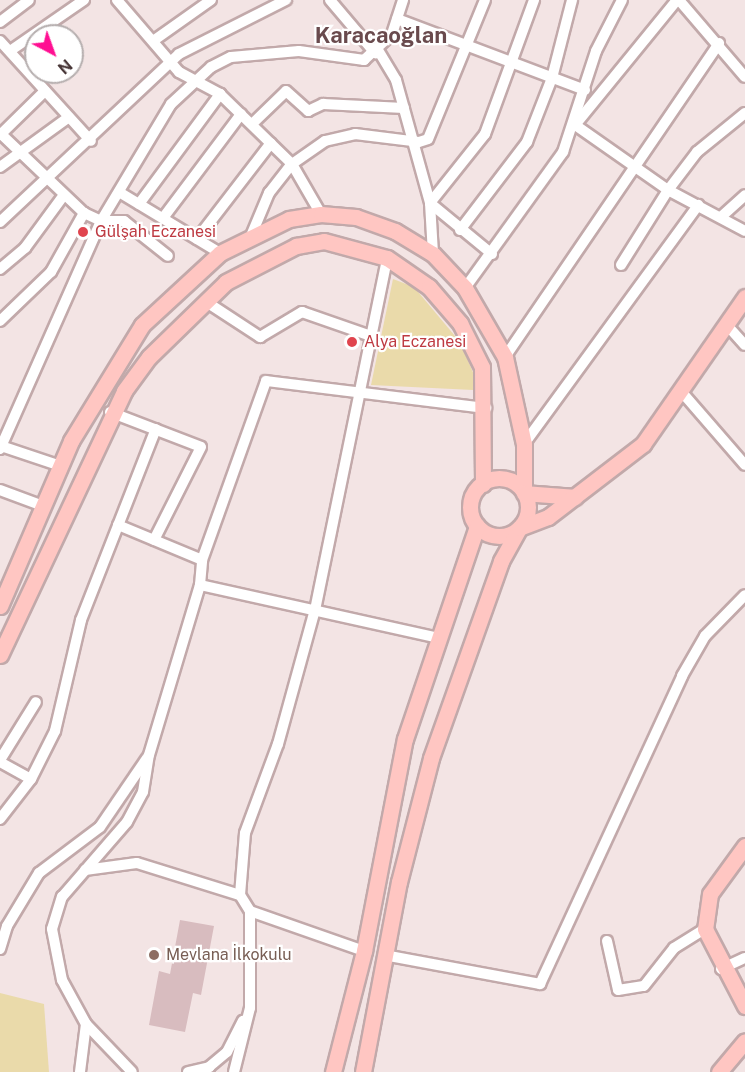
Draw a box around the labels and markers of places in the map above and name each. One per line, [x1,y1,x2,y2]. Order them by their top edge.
place label: Gülşah Eczanesi [95,222,216,242]
marker: Gülşah Eczanesi [76,225,90,239]
place label: Alya Eczanesi [364,332,466,352]
marker: Alya Eczanesi [345,335,359,349]
place label: Mevlana İlkokulu [166,945,292,965]
marker: Mevlana İlkokulu [147,948,161,962]

